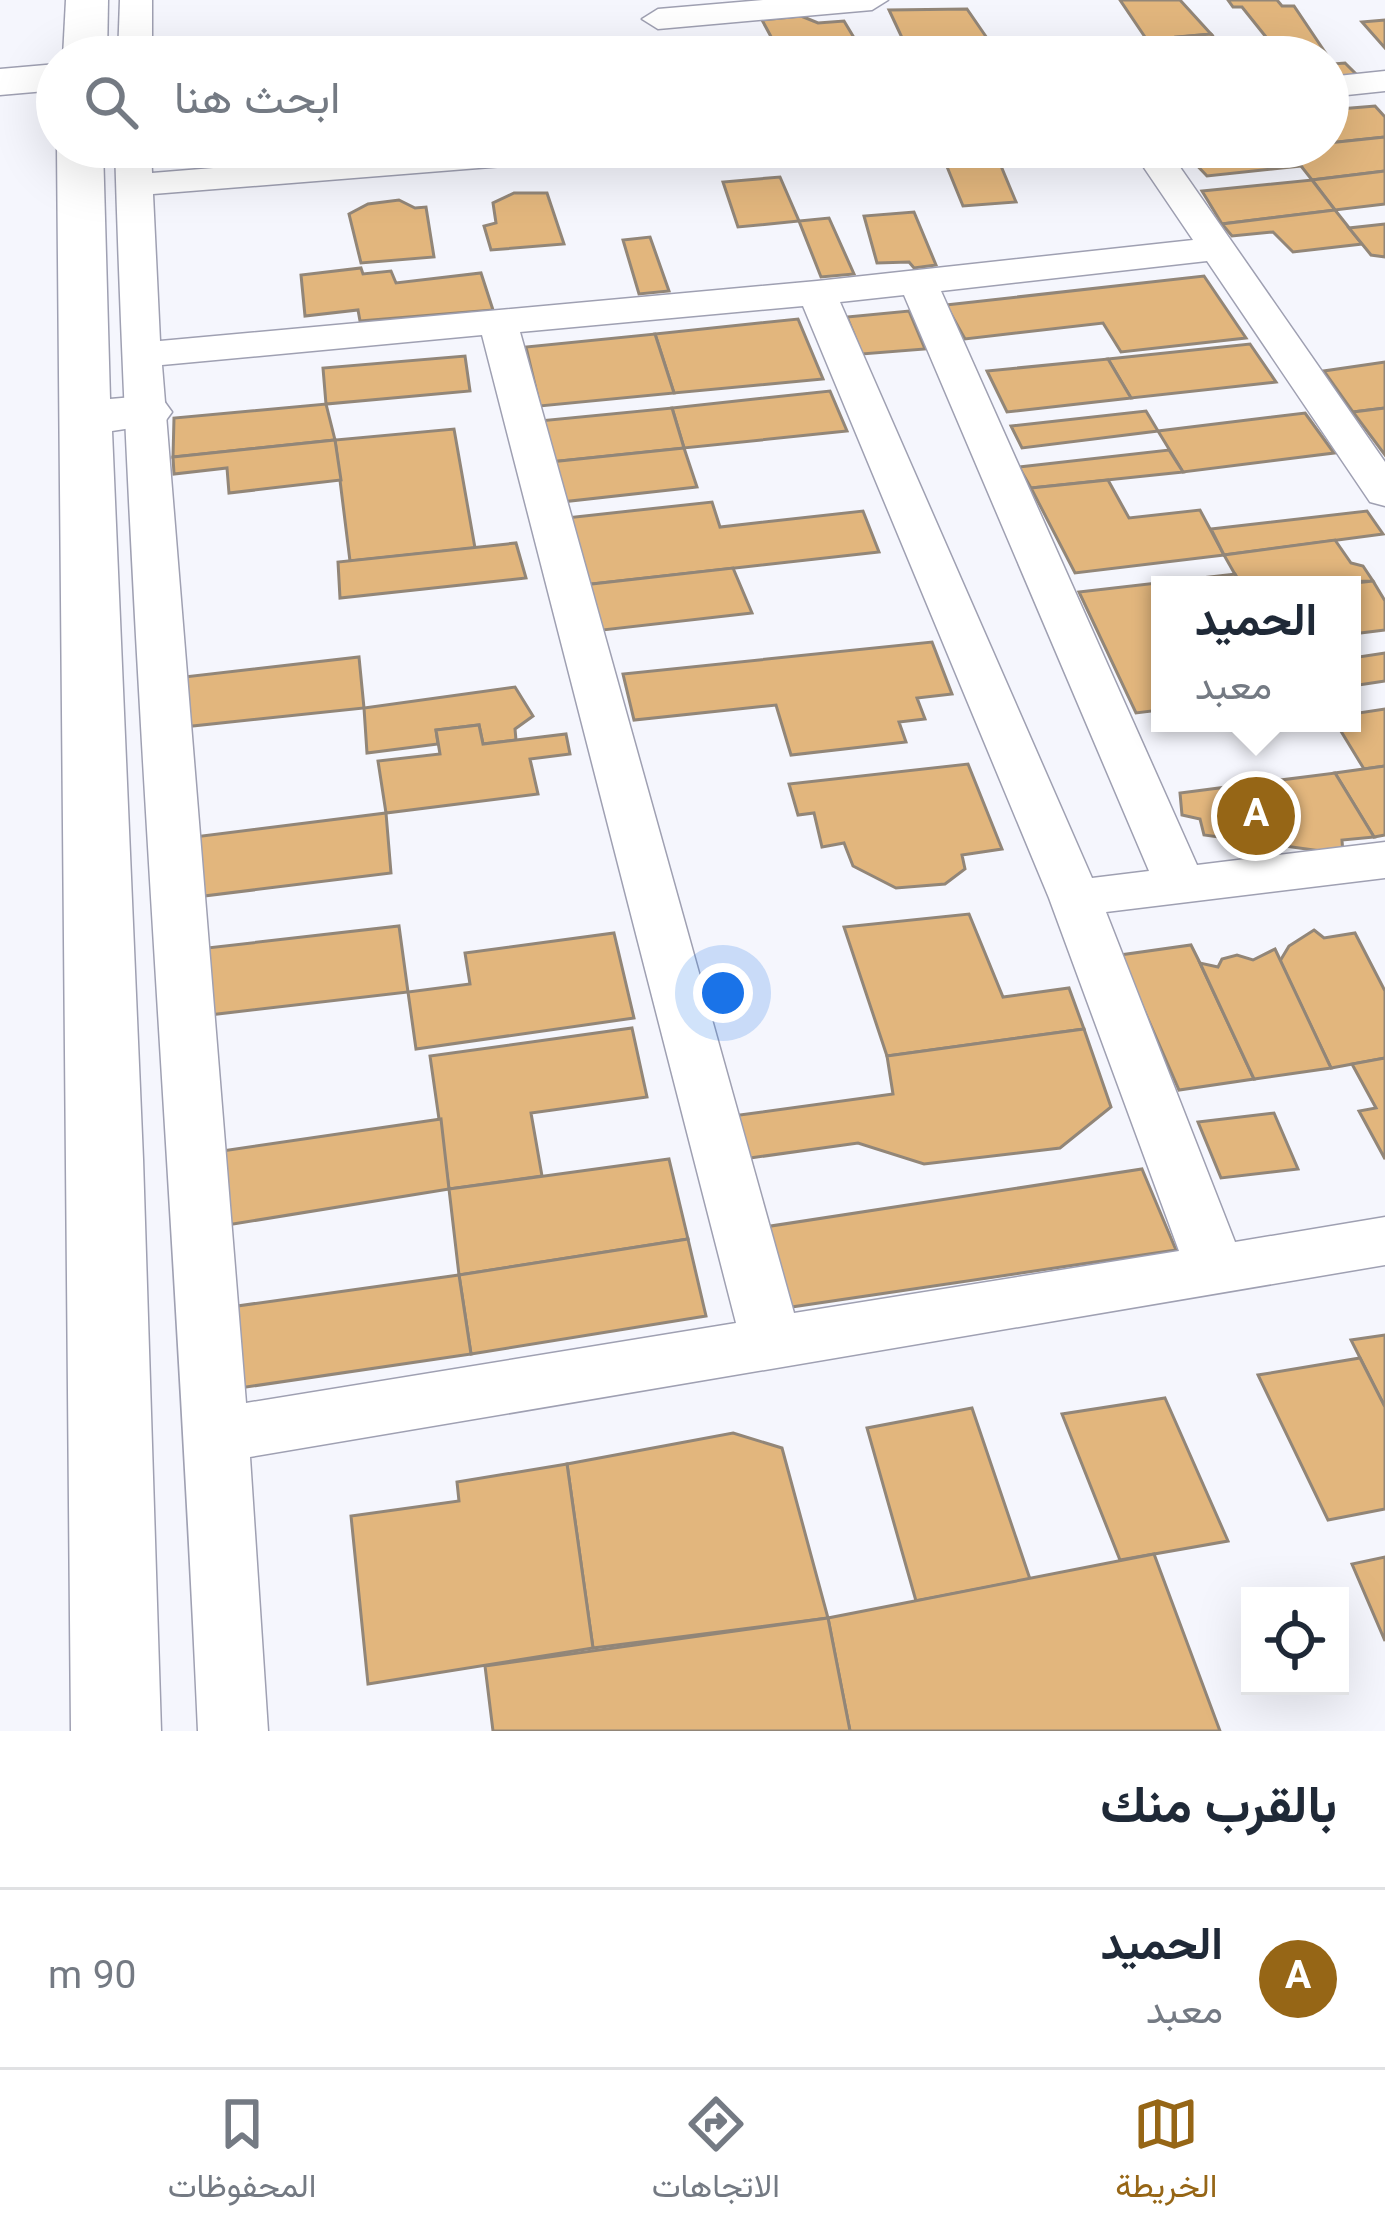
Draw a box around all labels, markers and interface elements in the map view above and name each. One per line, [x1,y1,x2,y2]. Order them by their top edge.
search box [36,36,1349,168]
text: ابحث هنا [174,67,341,137]
icon: search [78,69,144,135]
popup [1151,576,1361,732]
text: الحميد [1195,589,1317,659]
text: معبد [1195,659,1272,720]
pin: A [1217,771,1295,861]
your location [693,963,753,1023]
map controls [1241,1587,1349,1695]
button: locate [1241,1587,1349,1695]
text: بالقرب منك [1100,1770,1337,1849]
text: الحميد [1101,1913,1223,1983]
text: 90 m [48,1948,137,2009]
text: A [1285,1948,1311,2009]
text: معبد [1146,1983,1223,2044]
tab: المحفوظات [168,2091,316,2215]
tab: الاتجاهات [652,2091,780,2215]
tab: الخريطة [1115,2091,1217,2215]

